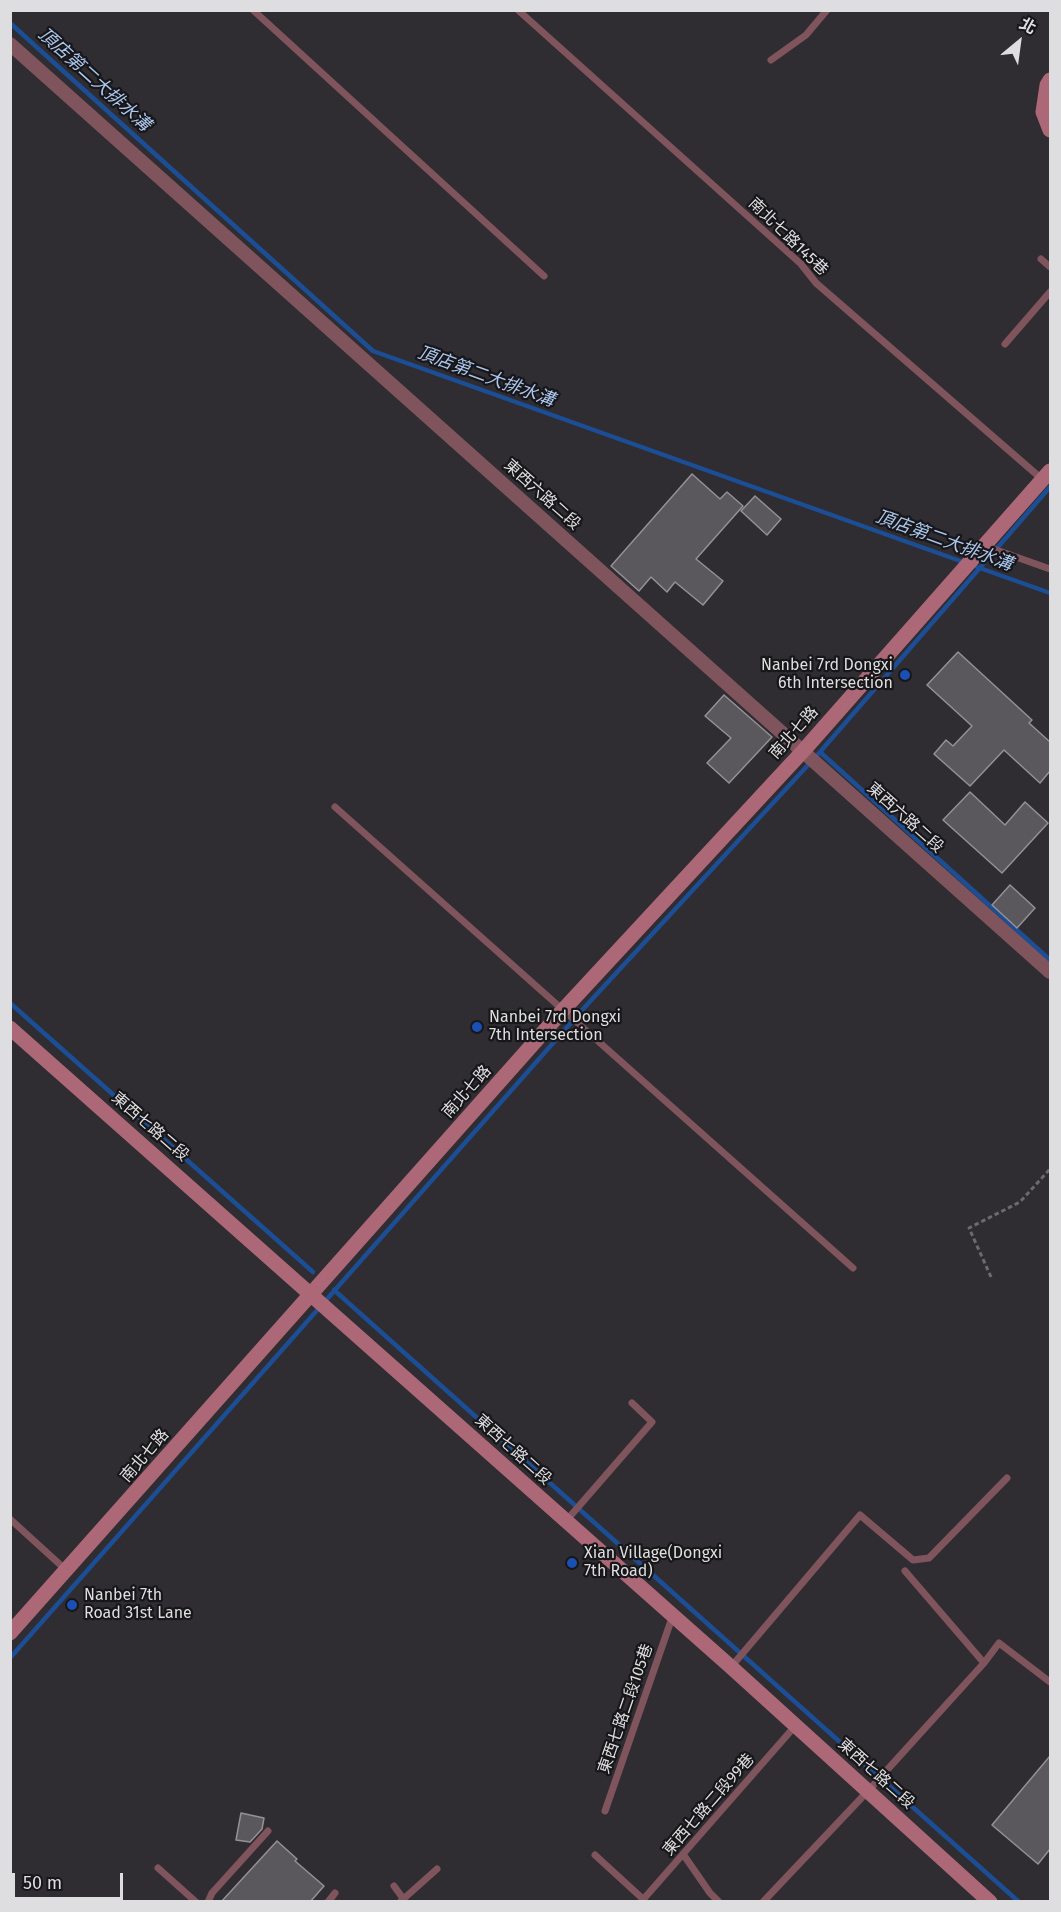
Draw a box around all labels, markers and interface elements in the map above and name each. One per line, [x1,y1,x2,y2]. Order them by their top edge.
north arrow [989,12,1049,72]
text: 北 [1016,14,1040,38]
water label: 頂店第二大排水溝 [33,24,155,136]
street label: 南北七路145巷 [744,194,832,280]
water label: 頂店第二大排水溝 [415,342,557,412]
street label: 東西六路二段 [500,456,584,534]
water label: 頂店第二大排水溝 [873,506,1015,576]
place label: Nanbei 7rd Dongxi 6th Intersection [761,656,893,694]
marker: Nanbei 7rd Dongxi 6th Intersection [898,668,912,682]
street label: 南北七路 [765,703,823,763]
street label: 東西六路二段 [863,779,947,857]
place label: Nanbei 7rd Dongxi 7th Intersection [489,1008,621,1046]
marker: Nanbei 7rd Dongxi 7th Intersection [470,1020,484,1034]
street label: 南北七路 [438,1062,496,1122]
street label: 東西七路二段 [107,1088,193,1166]
street label: 東西七路二段 [471,1411,555,1489]
street label: 南北七路 [117,1426,173,1486]
place label: Xian Village(Dongxi 7th Road) [584,1544,722,1582]
marker: Xian Village(Dongxi 7th Road) [565,1556,579,1570]
place label: Nanbei 7th Road 31st Lane [84,1586,192,1624]
marker: Nanbei 7th Road 31st Lane [65,1598,79,1612]
street label: 東西七路二段105巷 [595,1642,657,1776]
street label: 東西七路二段 [834,1735,918,1813]
street label: 東西七路二段99巷 [660,1750,758,1860]
scale bar [15,1861,126,1899]
text: 50 m [23,1872,62,1894]

